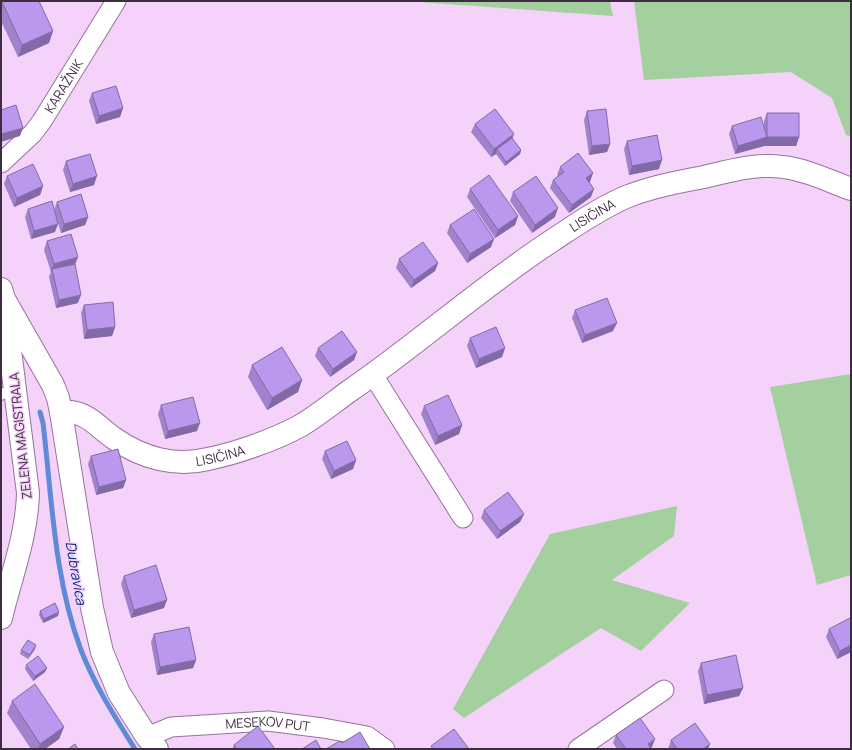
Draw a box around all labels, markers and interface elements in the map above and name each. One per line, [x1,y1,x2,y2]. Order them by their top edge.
street label: KARAŽNIK [40,55,87,116]
street label: LISIČINA [566,194,618,236]
street label: ZELENA MAGISTRALA [4,372,36,500]
street label: LISIČINA [194,441,247,470]
water label: Dubravica [62,540,92,607]
street label: MESEKOV PUT [225,712,311,735]

